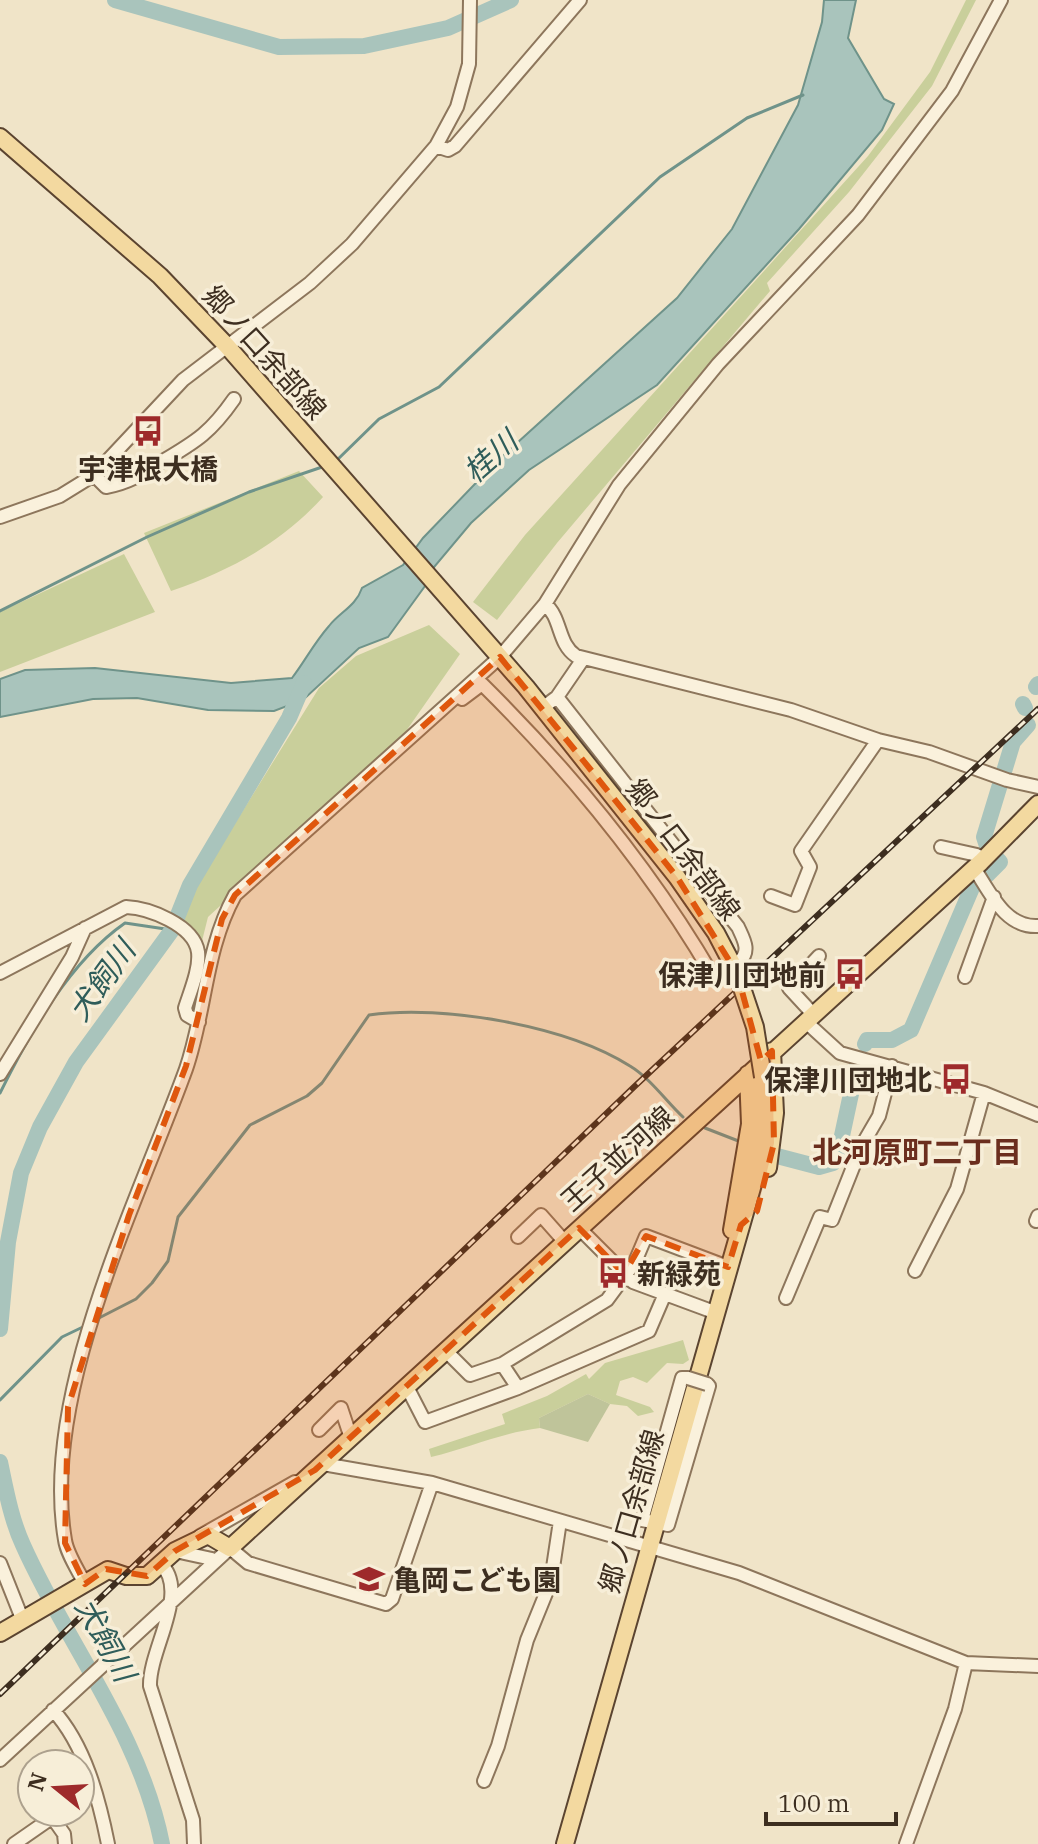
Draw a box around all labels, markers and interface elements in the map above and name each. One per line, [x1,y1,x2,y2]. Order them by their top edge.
street label: 郷ノ口余部線 [195,277,335,427]
bus stop icon: 宇津根大橋 [131,414,165,448]
water label: 桂川 [455,420,528,490]
place label: 宇津根大橋 [78,450,218,487]
street label: 郷ノ口余部線 [619,771,749,927]
water label: 犬飼川 [59,930,145,1028]
place label: 保津川団地前 [658,956,826,993]
bus stop icon: 保津川団地前 [833,957,867,991]
place label: 保津川団地北 [764,1061,932,1098]
bus stop icon: 保津川団地北 [939,1062,973,1096]
street label: 王子並河線 [553,1097,681,1219]
district label: 北河原町二丁目 [812,1132,1022,1171]
place label: 新緑苑 [637,1255,721,1292]
bus stop icon: 新緑苑 [596,1256,630,1290]
street label: 郷ノ口余部線 [590,1425,672,1597]
place label: 亀岡こども園 [393,1561,561,1598]
school or university icon: 亀岡こども園 [352,1562,386,1596]
water label: 犬飼川 [67,1590,146,1690]
north arrow [16,1748,96,1828]
text: N [20,1769,53,1794]
scale bar [766,1776,896,1826]
text: 100 m [778,1787,850,1819]

